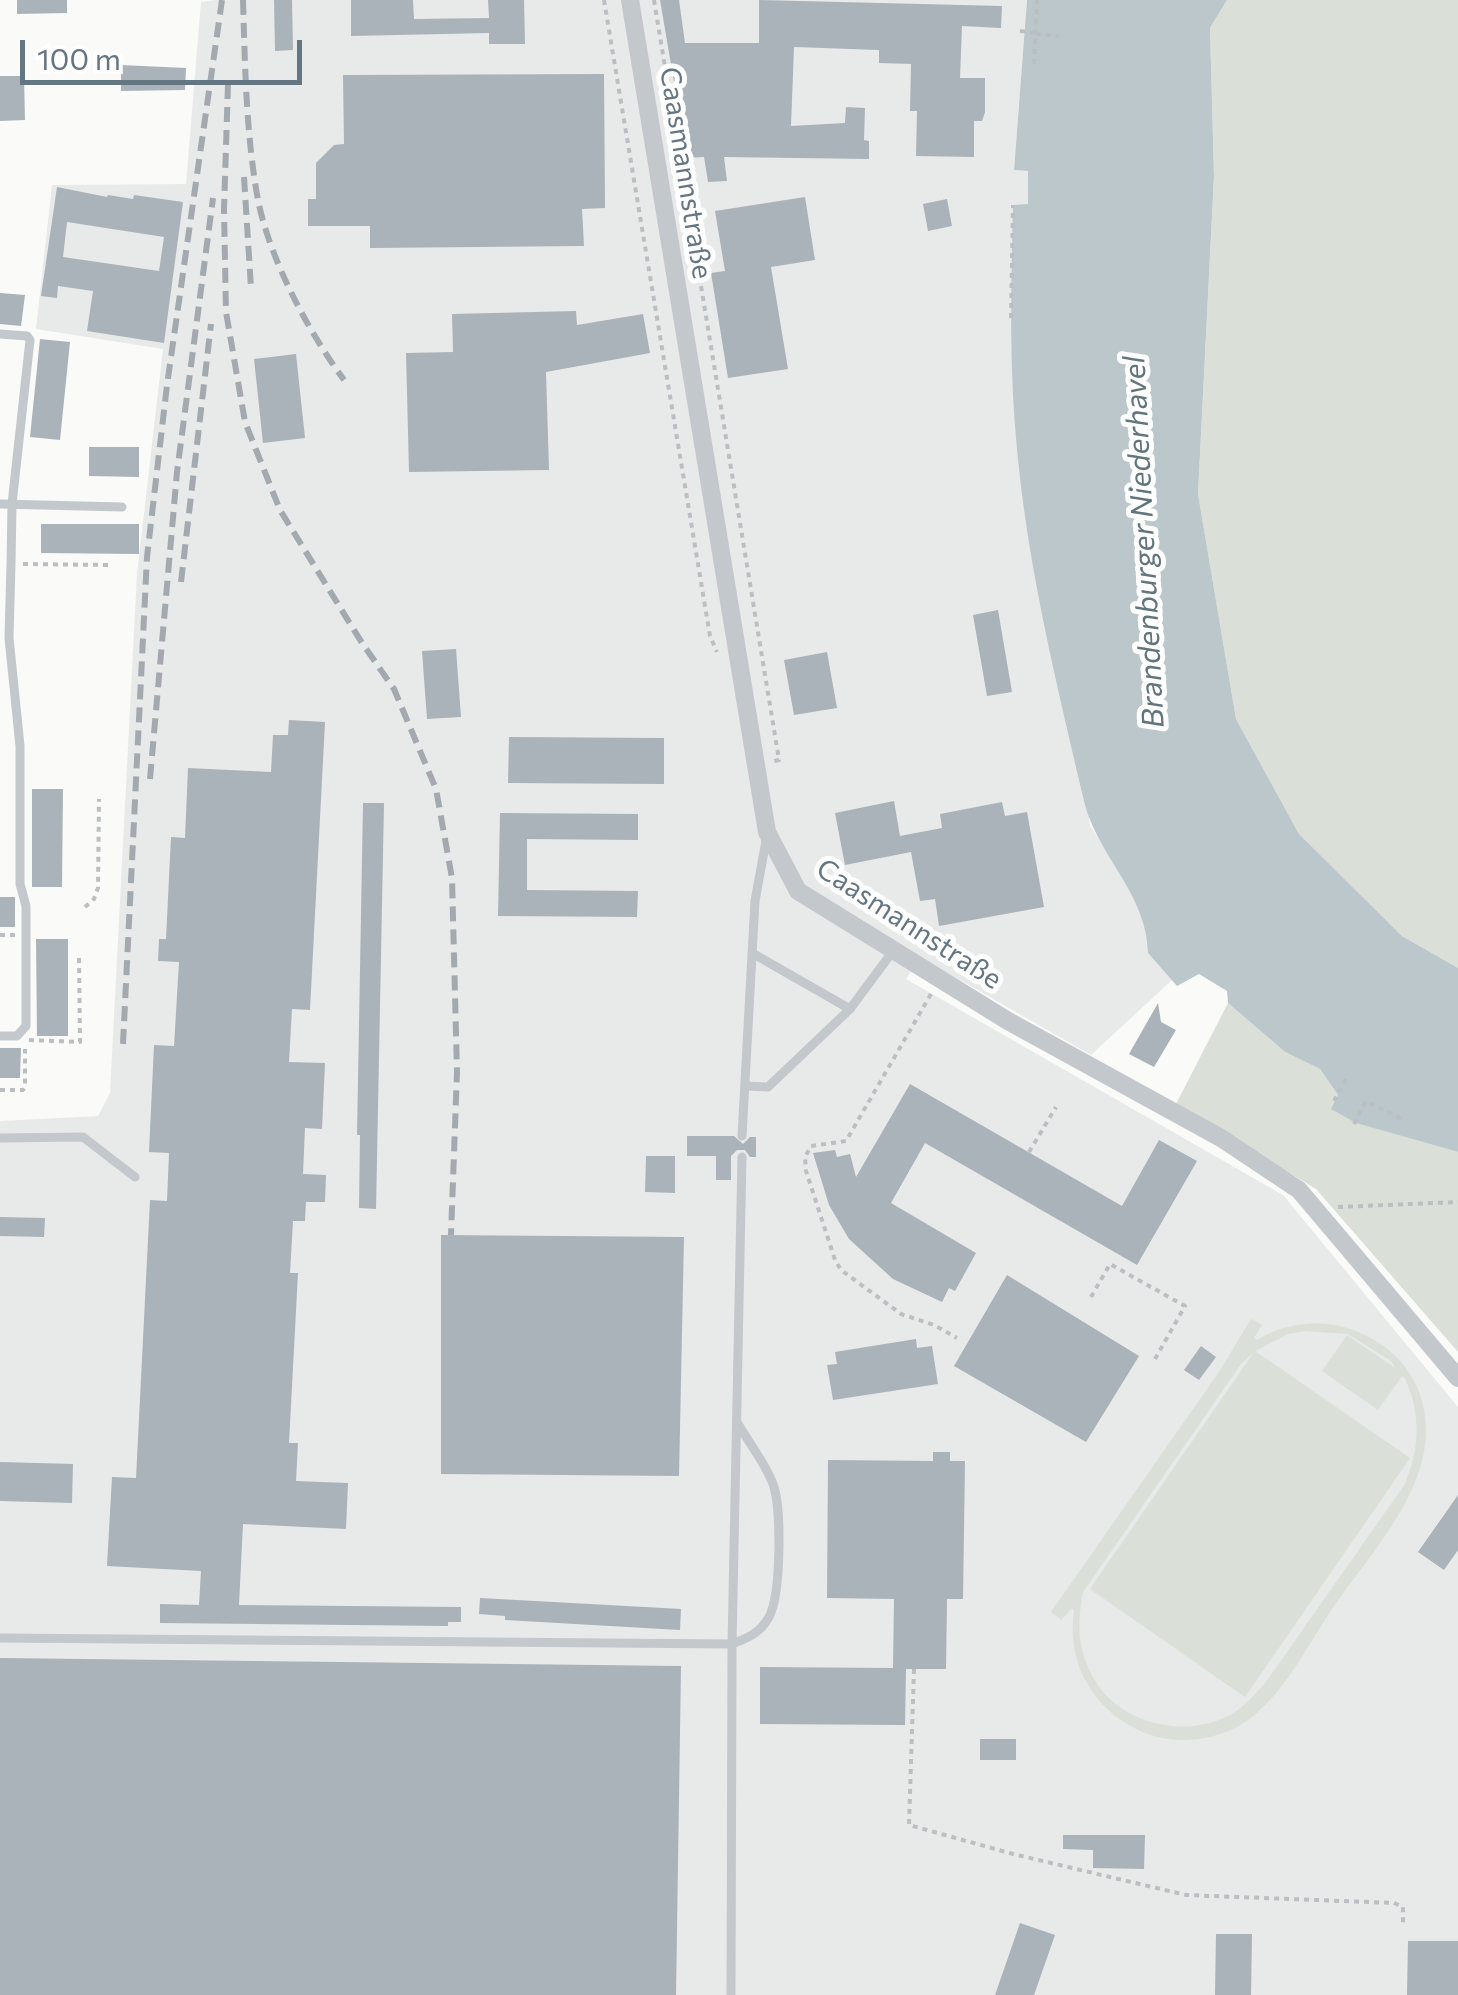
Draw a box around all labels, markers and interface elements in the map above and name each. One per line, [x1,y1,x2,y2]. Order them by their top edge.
scale bar [25,20,308,82]
text: 100 m [37,39,121,76]
street label: Caasmannstraße [653,65,719,281]
water label: Brandenburger Niederhavel [1116,355,1172,729]
street label: Caasmannstraße [810,852,1008,996]

